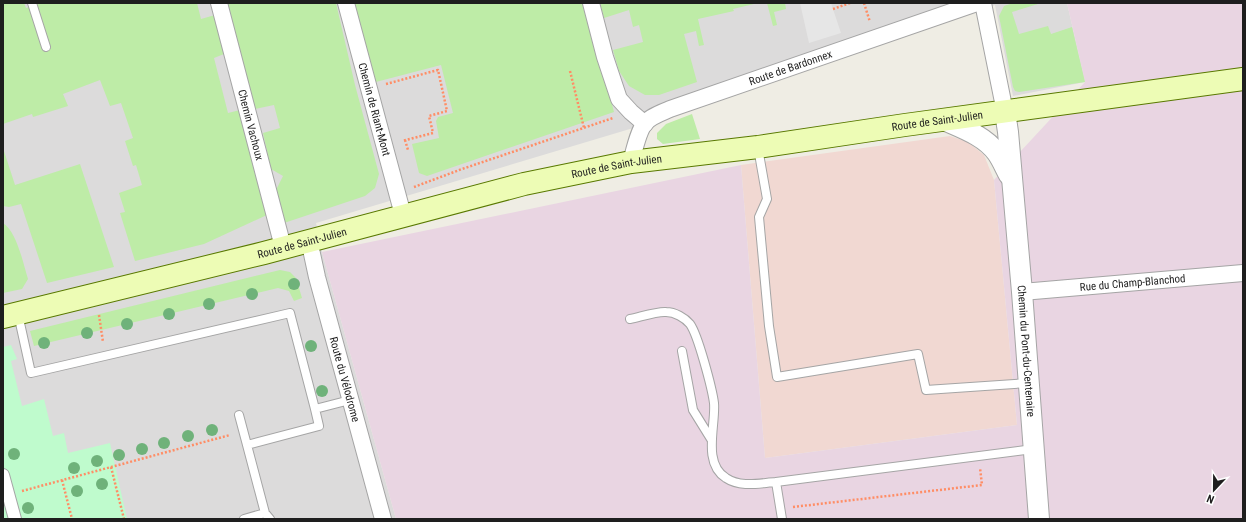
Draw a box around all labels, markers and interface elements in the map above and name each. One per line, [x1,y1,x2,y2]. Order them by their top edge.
street label: Route de Bardonnex [747,47,834,88]
street label: Chemin de Riant-Mont [356,61,393,157]
street label: Chemin Vachoux [235,88,267,162]
street label: Route de Saint-Julien [891,108,984,133]
street label: Route de Saint-Julien [570,152,663,181]
street label: Route de Saint-Julien [256,225,348,261]
street label: Rue du Champ-Blanchod [1079,271,1186,294]
street label: Chemin du Pont-du-Centenaire [1015,285,1038,417]
street label: Route du Vélodrome [327,335,363,423]
north arrow [1194,470,1234,510]
text: N [1205,491,1216,506]

